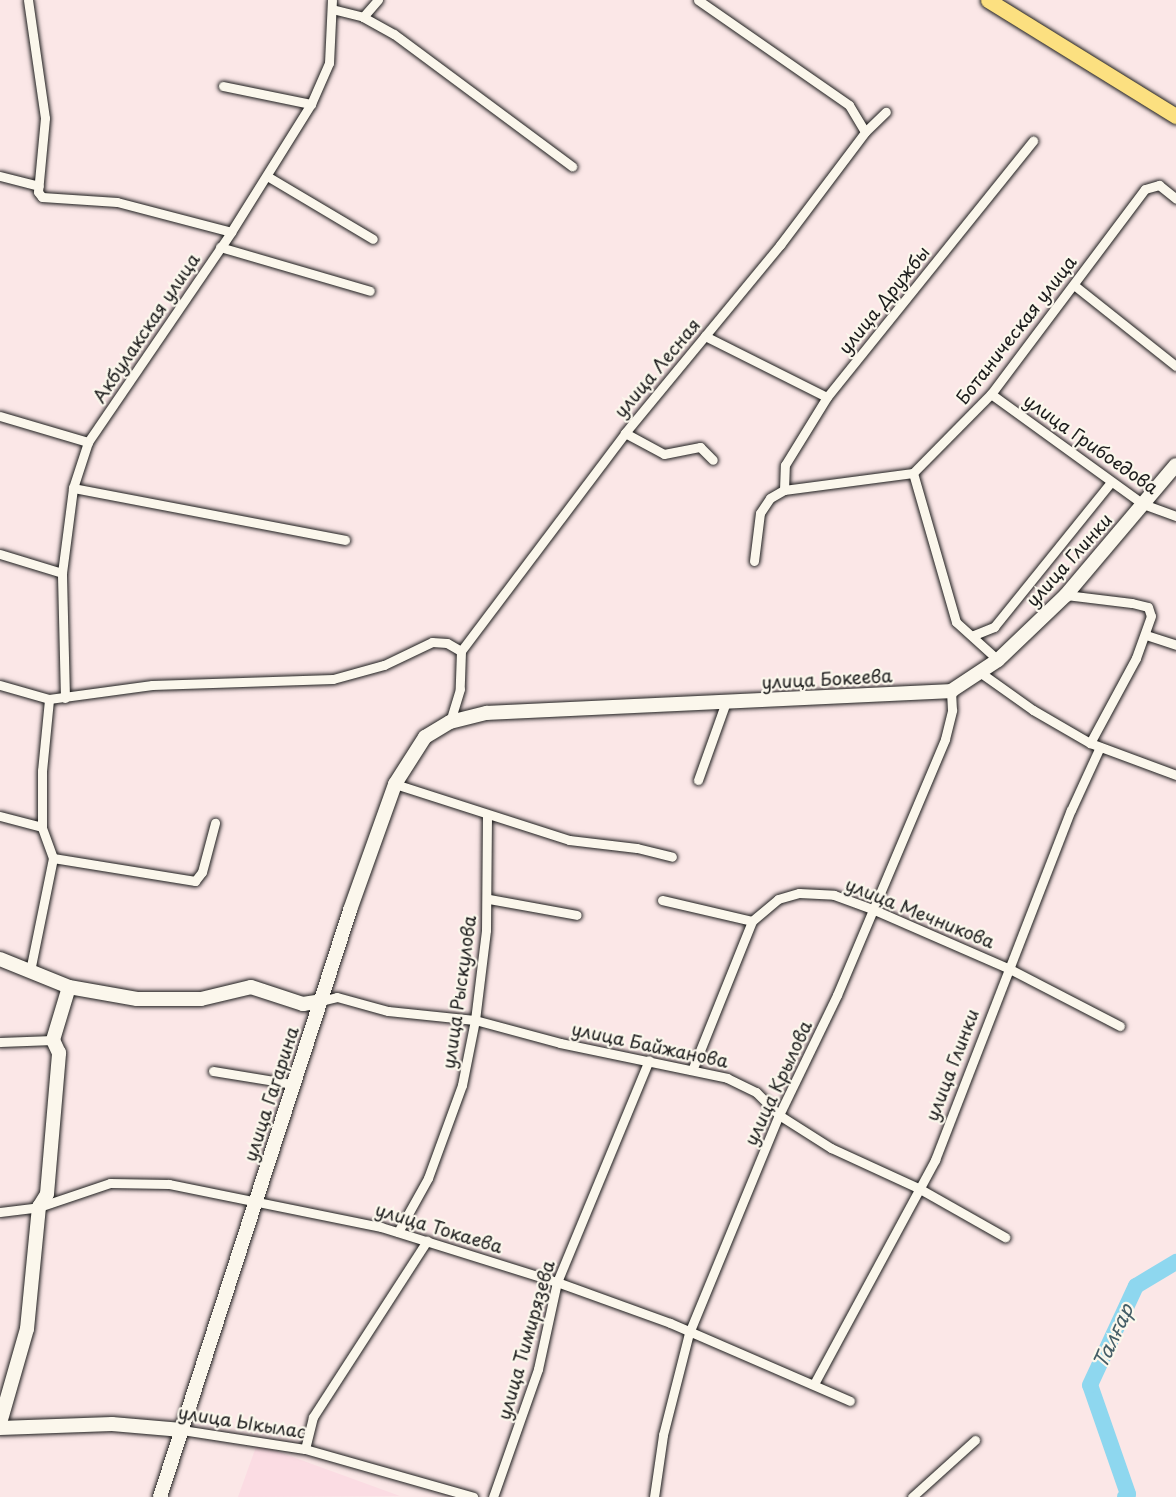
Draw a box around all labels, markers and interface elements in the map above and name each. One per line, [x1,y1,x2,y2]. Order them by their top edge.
street label: улица Дружбы [834,241,934,359]
street label: Акбулакская улица [88,249,204,407]
street label: Ботаническая улица [951,251,1081,409]
street label: улица Лесная [609,314,705,422]
street label: улица Грибоедова [1019,389,1163,499]
street label: улица Глинки [1021,509,1117,611]
street label: улица Бокеева [760,665,894,693]
street label: улица Мечникова [842,873,998,953]
street label: улица Рыскулова [437,913,481,1071]
street label: улица Глинки [921,1006,983,1124]
street label: улица Крылова [739,1017,817,1149]
street label: улица Байжанова [570,1018,730,1072]
street label: улица Гагарина [239,1024,303,1164]
street label: улица Токаева [372,1198,506,1258]
street label: улица Тимирязева [493,1258,559,1422]
water label: Талғар [1088,1300,1138,1372]
street label: улица Ыкылас [176,1401,308,1443]

